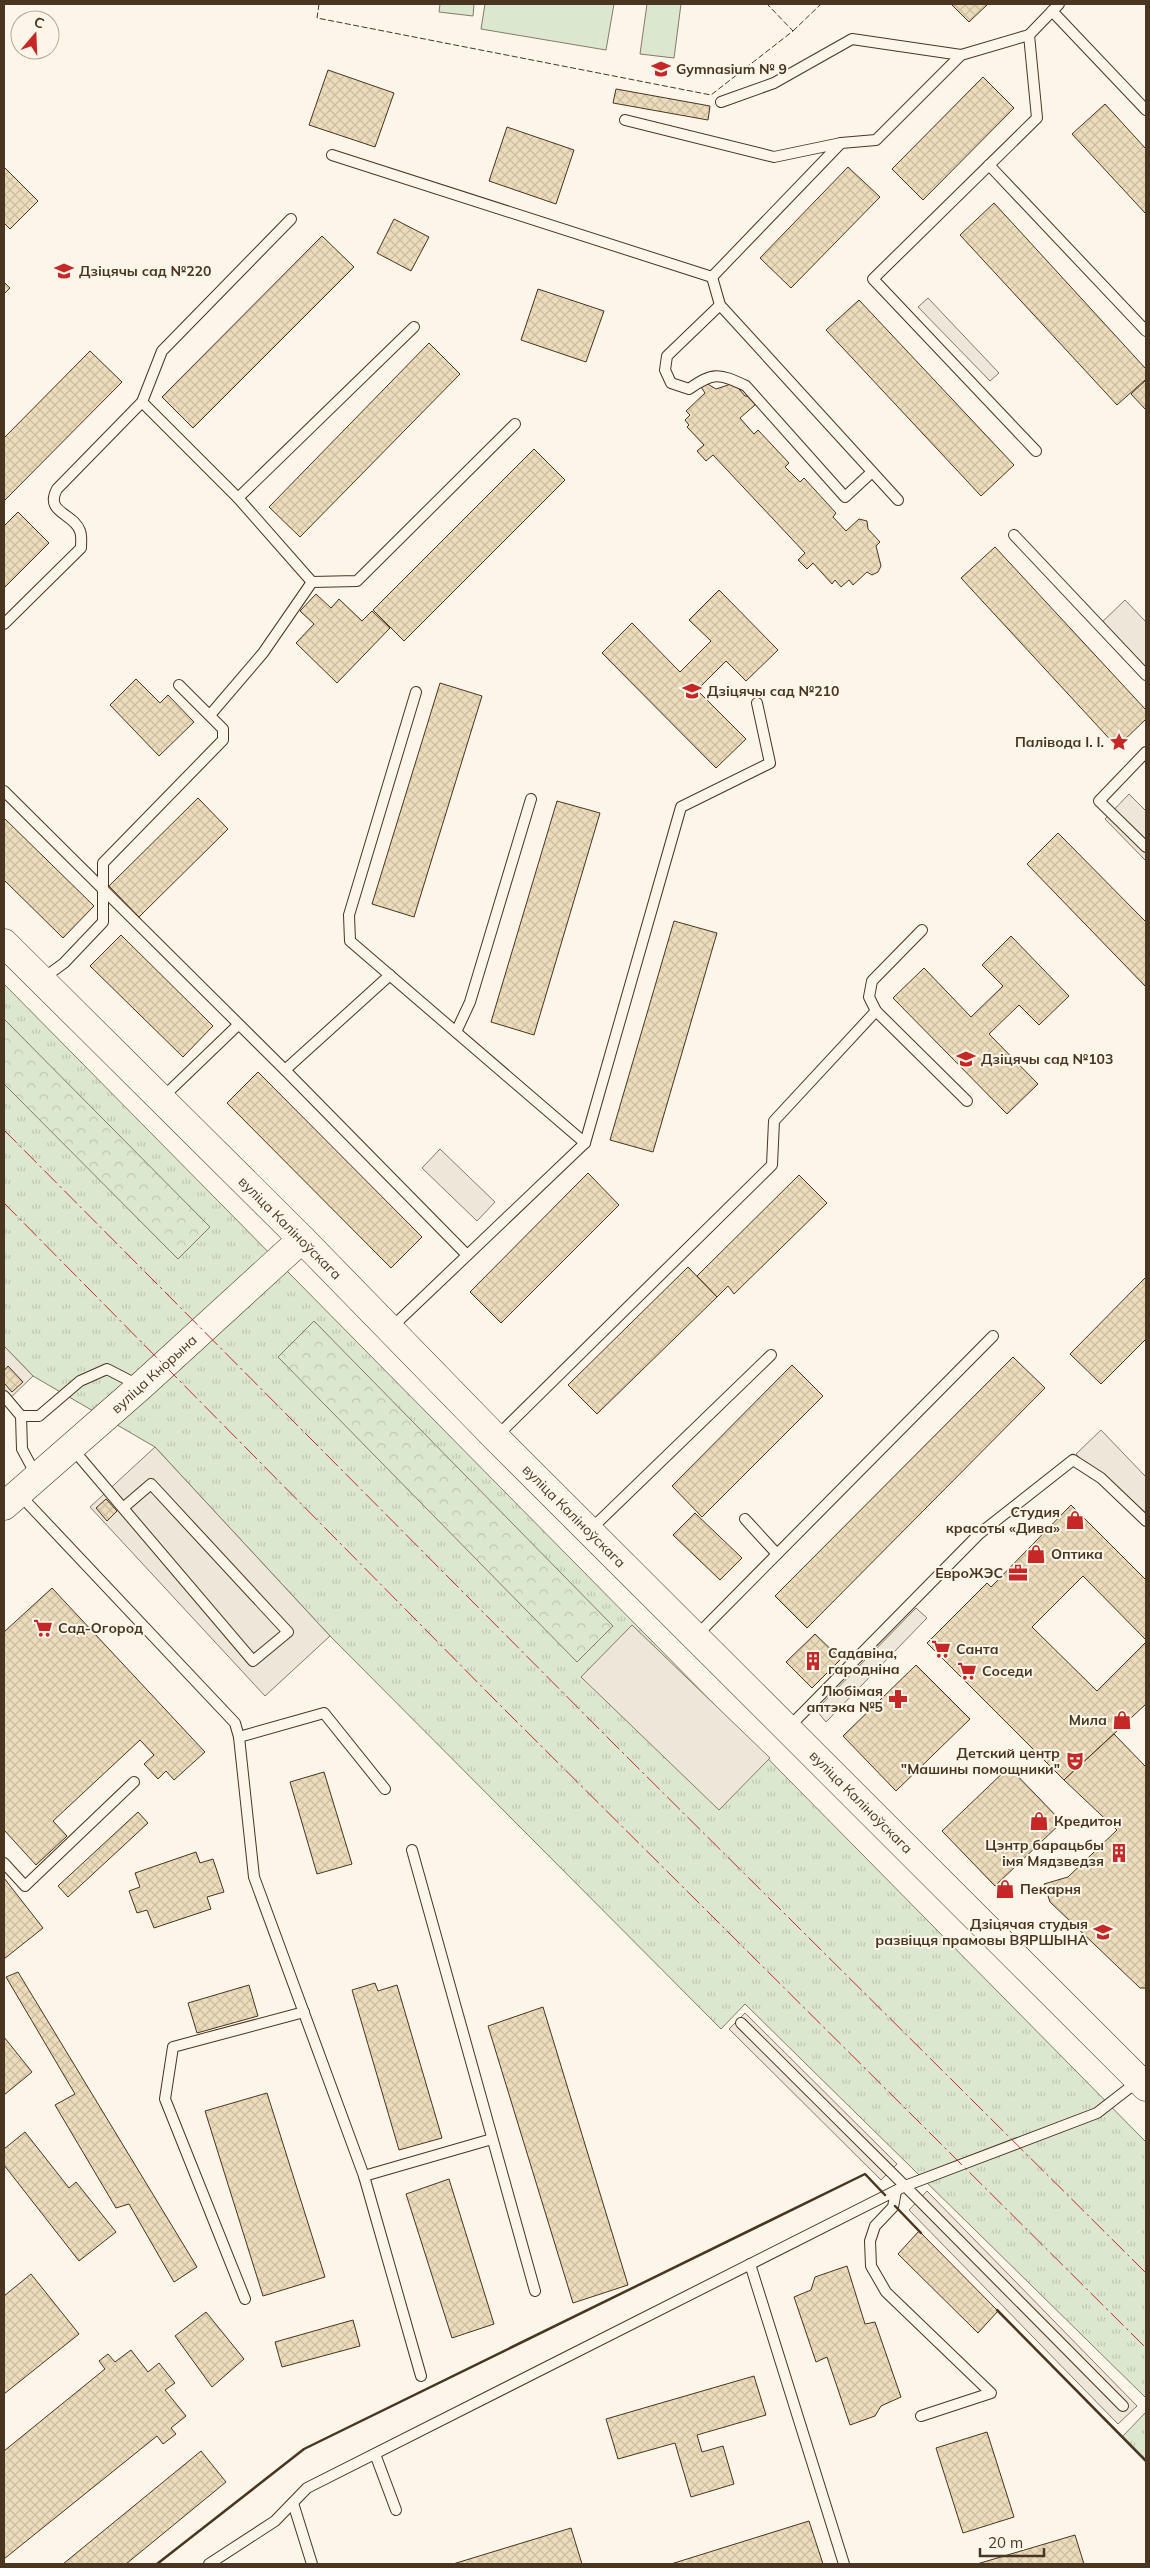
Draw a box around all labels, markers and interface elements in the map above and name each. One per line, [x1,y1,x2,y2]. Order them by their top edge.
north arrow [10,10,60,60]
text: С [32,13,47,33]
school or university icon: Gymnasium № 9 [650,58,672,80]
place label: Gymnasium № 9 [676,60,787,78]
school or university icon: Дзіцячы сад №220 [53,260,75,282]
place label: Дзіцячы сад №220 [79,262,211,280]
school or university icon: Дзіцячы сад №210 [681,680,703,702]
place label: Дзіцячы сад №210 [707,682,839,700]
place icon: Палівода І. І. [1108,731,1130,753]
place label: Палівода І. І. [1015,733,1104,751]
school or university icon: Дзіцячы сад №103 [955,1048,977,1070]
place label: Дзіцячы сад №103 [981,1050,1113,1068]
street label: вуліца Каліноўскага [235,1173,345,1283]
street label: вуліца Кнорына [107,1331,201,1417]
street label: вуліца Каліноўскага [519,1461,629,1571]
place label: Студия красоты «Дива» [946,1503,1060,1537]
shop icon: Студия красоты «Дива» [1064,1509,1086,1531]
shop icon: Оптика [1025,1543,1047,1565]
place label: Оптика [1051,1545,1103,1563]
office icon: ЕвроЖЭС [1007,1562,1029,1584]
place label: ЕвроЖЭС [935,1564,1003,1582]
supermarket icon: Сад-Огород [32,1617,54,1639]
place label: Сад-Огород [58,1619,143,1637]
supermarket icon: Санта [930,1638,952,1660]
place label: Санта [956,1640,999,1658]
place label: Садавіна, гародніна [828,1644,900,1678]
building icon: Садавіна, гародніна [802,1650,824,1672]
supermarket icon: Соседи [956,1660,978,1682]
place label: Соседи [982,1662,1033,1680]
place label: Любімая аптэка №5 [806,1682,883,1716]
pharmacy icon: Любімая аптэка №5 [887,1688,909,1710]
shop icon: Мила [1111,1709,1133,1731]
place label: Мила [1069,1711,1107,1729]
place label: Детский центр "Машины помощники" [901,1744,1060,1778]
street label: вуліца Каліноўскага [806,1747,916,1857]
theatre icon: Детский центр "Машины помощники" [1064,1750,1086,1772]
shop icon: Кредитон [1028,1810,1050,1832]
place label: Кредитон [1054,1812,1122,1830]
place label: Цэнтр барацьбы імя Мядзведзя [985,1836,1104,1870]
building icon: Цэнтр барацьбы імя Мядзведзя [1108,1842,1130,1864]
shop icon: Пекарня [994,1878,1016,1900]
place label: Пекарня [1020,1880,1081,1898]
place label: Дзіцячая студыя развіцця прамовы ВЯРШЫНА [875,1915,1088,1949]
school or university icon: Дзіцячая студыя развіцця прамовы ВЯРШЫНА [1092,1921,1114,1943]
scale bar [980,2526,1044,2558]
text: 20 m [988,2533,1023,2552]

